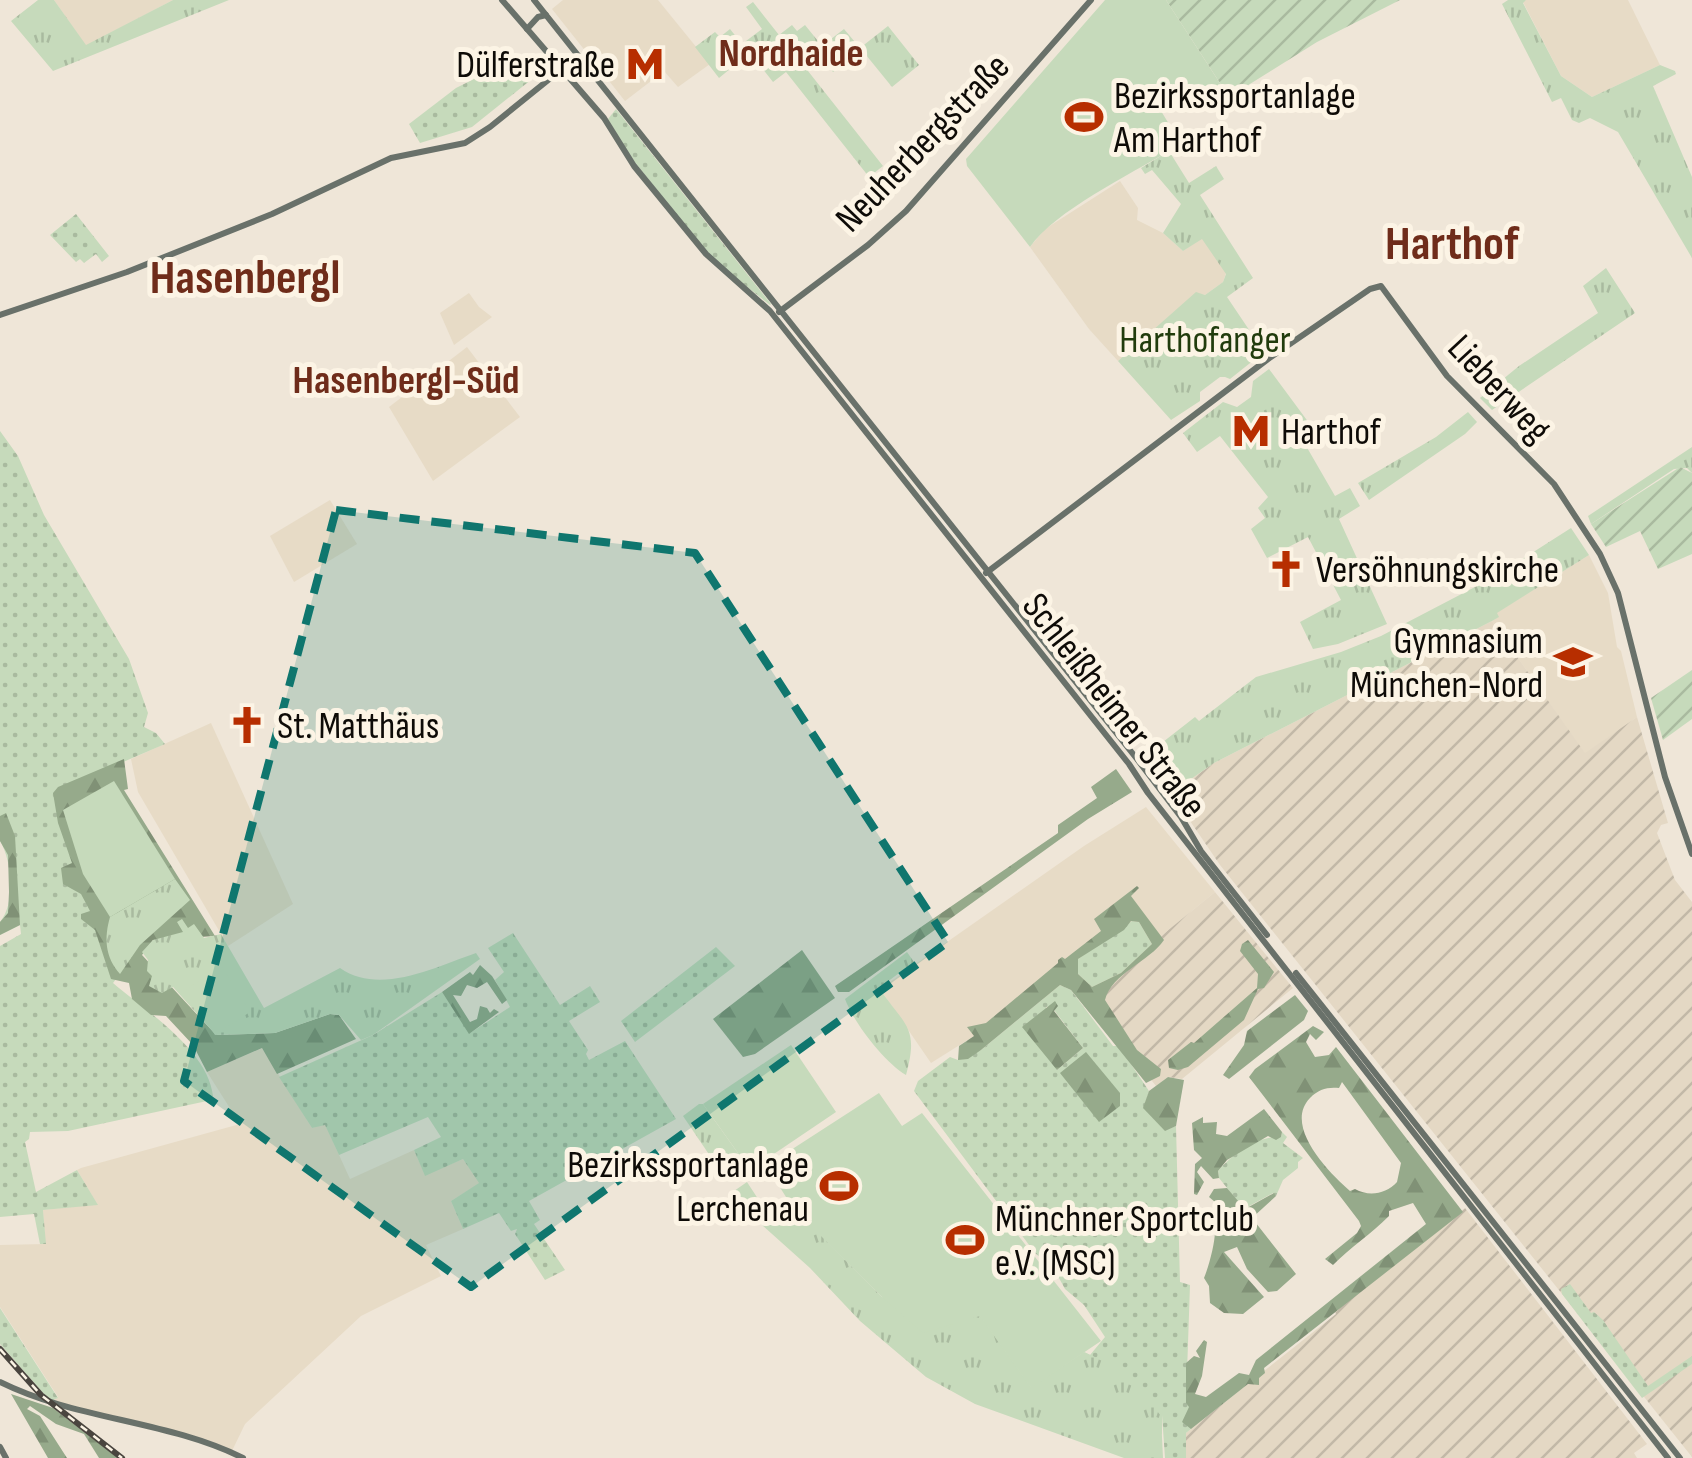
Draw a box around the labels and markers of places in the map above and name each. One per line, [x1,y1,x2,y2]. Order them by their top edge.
place label: Dülferstraße [456,43,615,88]
metro station icon: Dülferstraße [624,43,666,85]
place label: Bezirkssportanlage Am Harthof [1113,74,1356,163]
sports icon: Bezirkssportanlage Am Harthof [1063,96,1105,138]
metro station icon: Harthof [1230,410,1272,452]
place label: Harthof [1281,410,1382,455]
church icon: Versöhnungskirche [1265,548,1307,590]
place label: Versöhnungskirche [1316,548,1559,593]
place label: Gymnasium München-Nord [1350,619,1543,708]
school or university icon: Gymnasium München-Nord [1552,641,1594,683]
church icon: St. Matthäus [226,704,268,746]
place label: St. Matthäus [277,704,439,749]
place label: Bezirkssportanlage Lerchenau [567,1143,809,1232]
sports icon: Bezirkssportanlage Lerchenau [818,1165,860,1207]
place label: Münchner Sportclub e.V. (MSC) [995,1197,1254,1286]
sports icon: Münchner Sportclub e.V. (MSC) [944,1219,986,1261]

